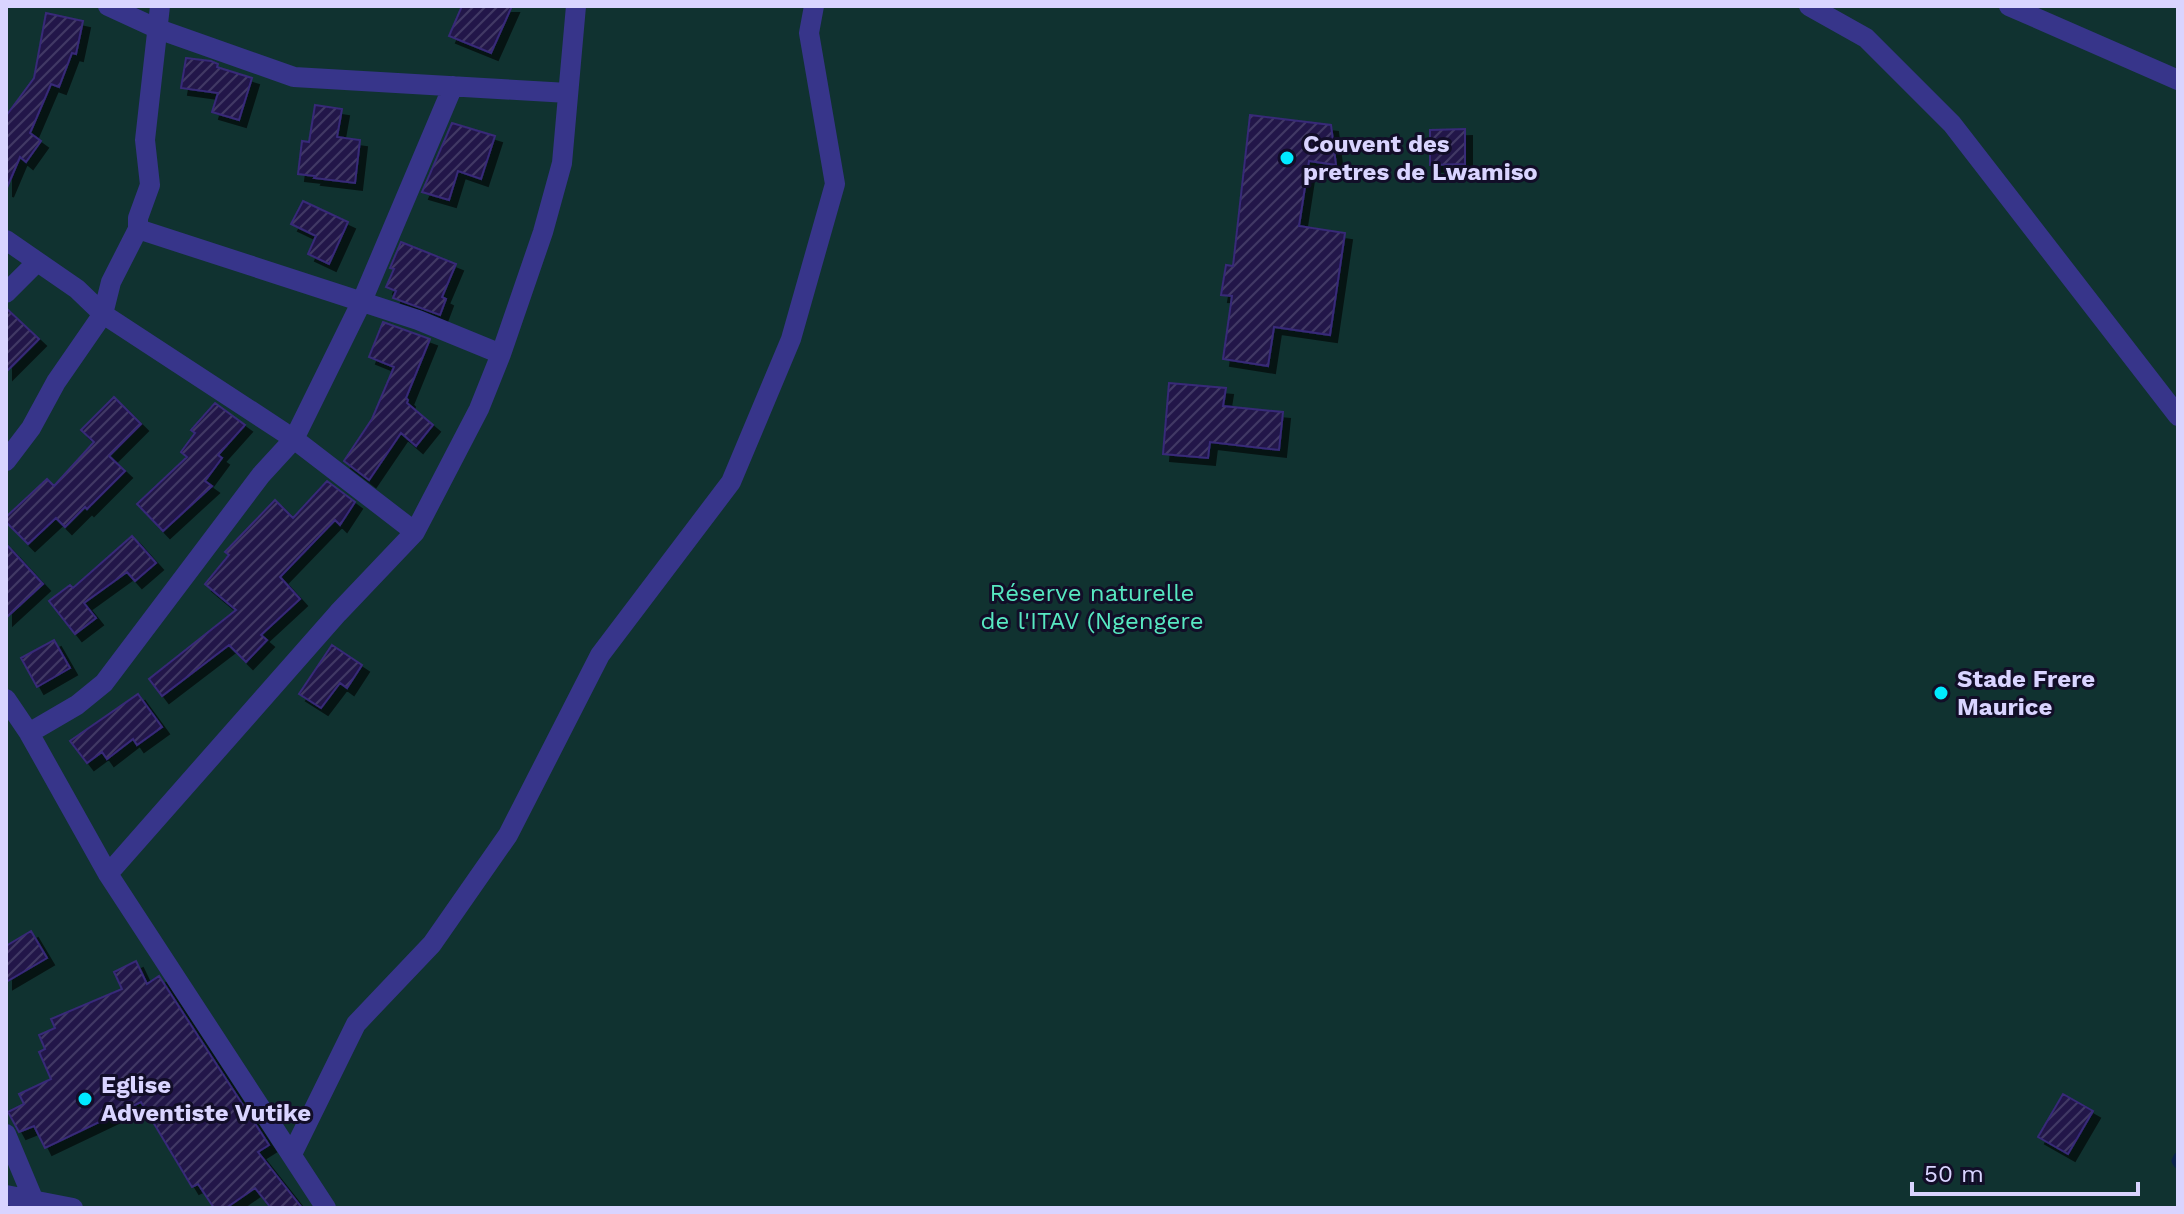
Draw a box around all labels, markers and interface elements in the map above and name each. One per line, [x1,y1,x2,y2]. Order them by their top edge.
place label: Couvent des pretres de Lwamiso [1303,130,1538,186]
marker: Couvent des pretres de Lwamiso [1278,149,1296,167]
park label: Réserve naturelle de l'ITAV (Ngengere [980,579,1204,635]
place label: Stade Frere Maurice [1957,665,2095,721]
marker: Stade Frere Maurice [1932,684,1950,702]
place label: Eglise Adventiste Vutike [101,1071,311,1127]
marker: Eglise Adventiste Vutike [76,1090,94,1108]
scale bar [1912,1146,2138,1196]
text: 50 m [1924,1160,1984,1188]

